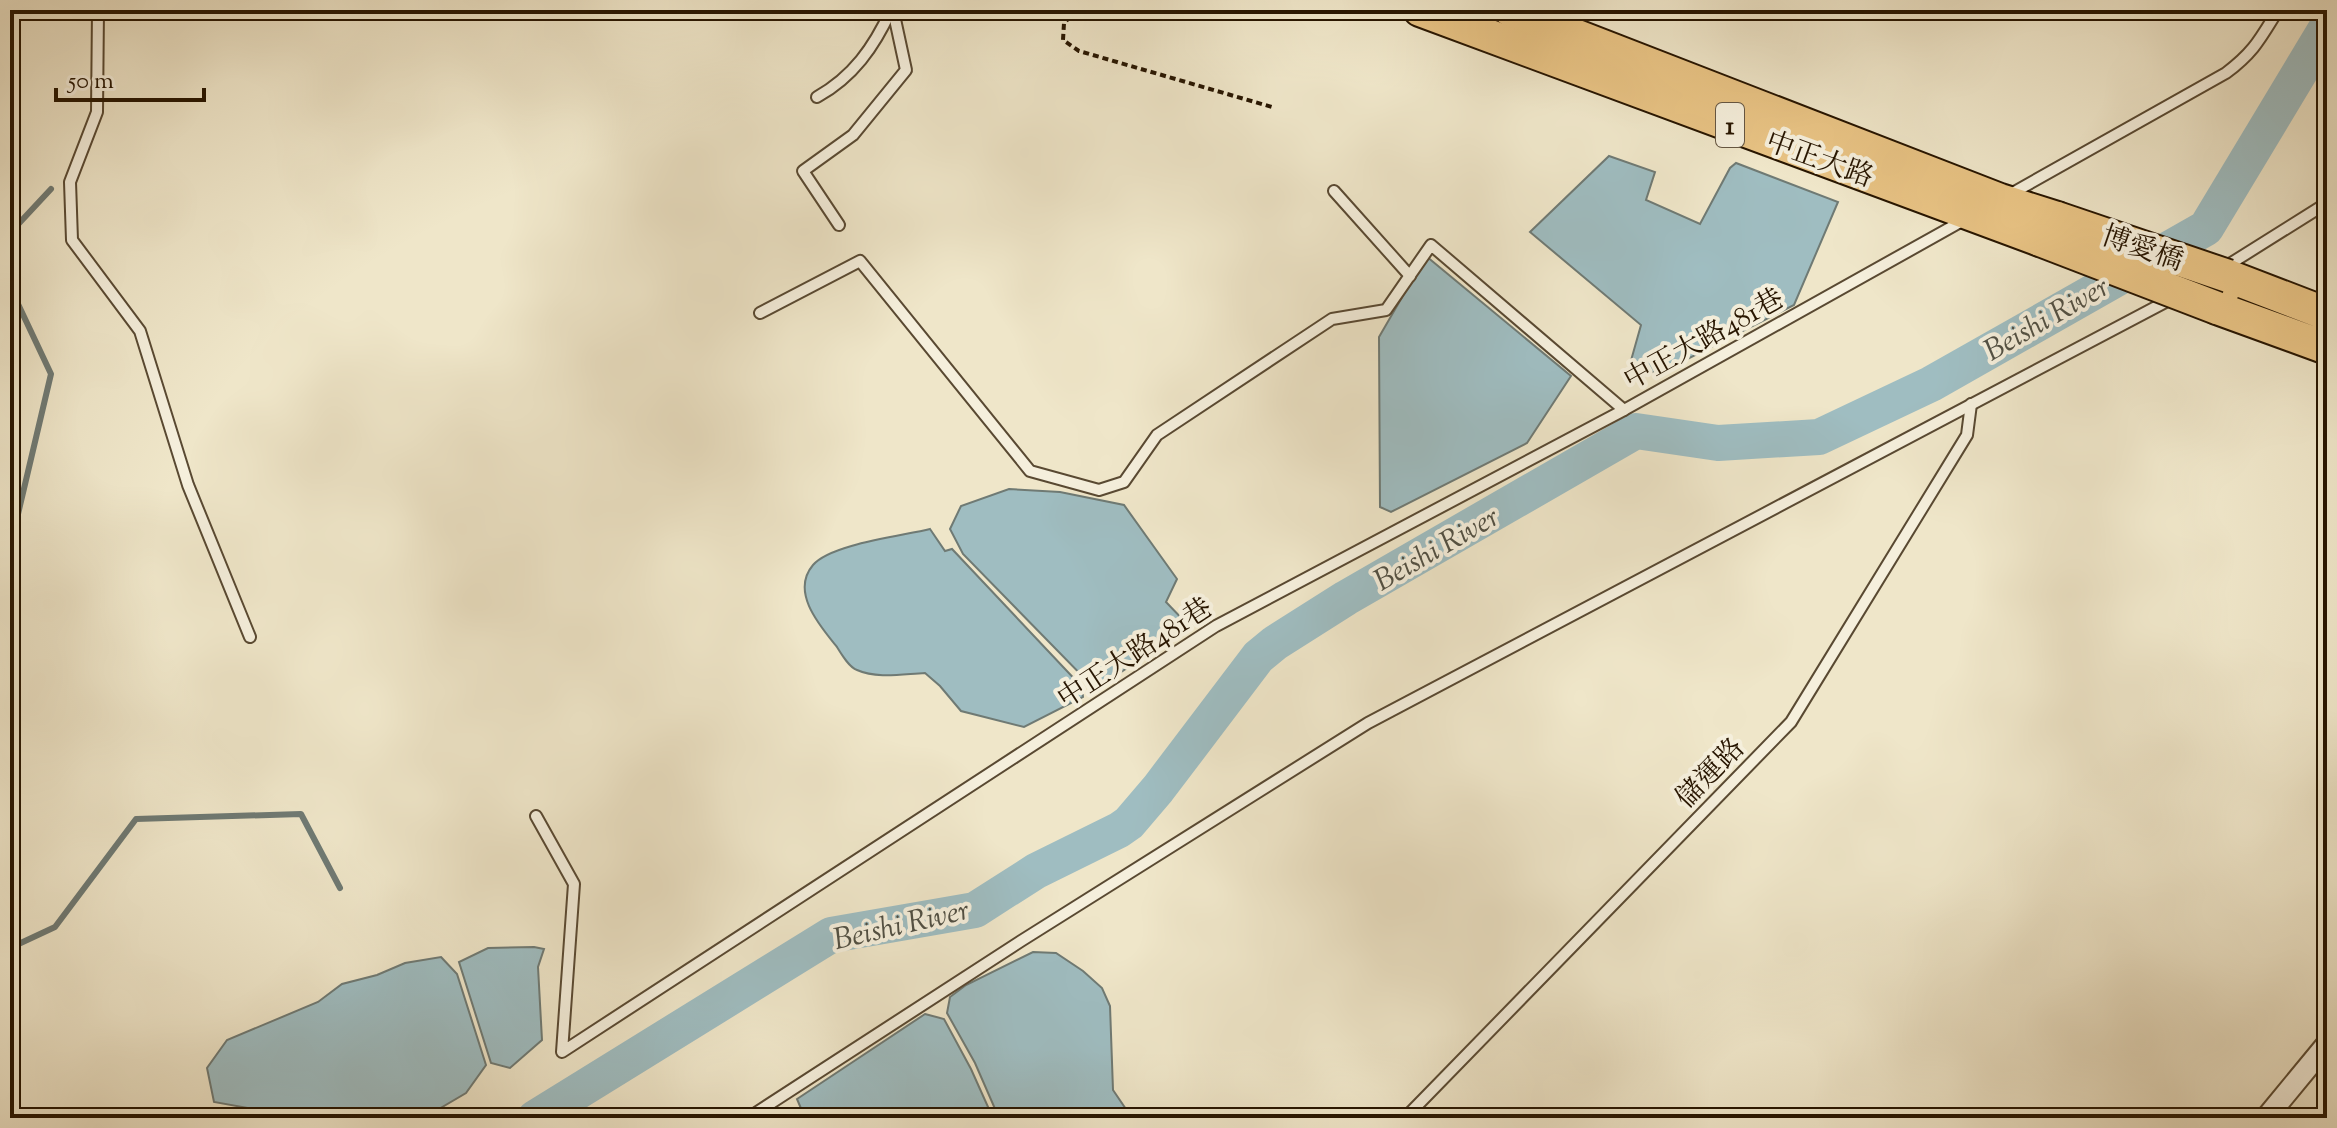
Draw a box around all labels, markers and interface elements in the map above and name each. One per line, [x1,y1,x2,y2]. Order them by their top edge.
scale bar [56,52,204,102]
text: 50 m [66,65,114,99]
road number: 1 [1716,103,1744,147]
street label: 中正大路 [1760,123,1878,199]
street label: 博愛橋 [2096,217,2188,282]
water label: Beishi River [1977,267,2118,373]
street label: 中正大路481巷 [1617,280,1792,401]
water label: Beishi River [1367,497,1508,603]
street label: 中正大路481巷 [1050,589,1221,720]
street label: 儲運路 [1668,730,1755,818]
water label: Beishi River [829,890,974,963]

